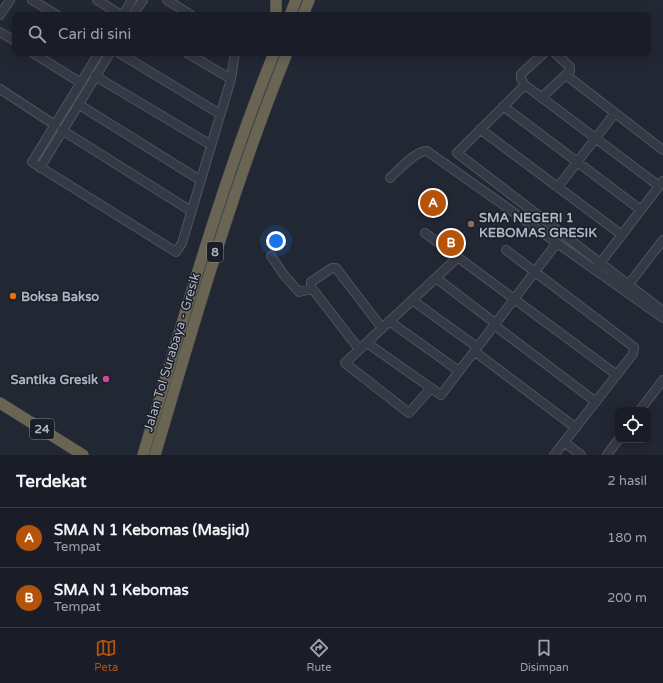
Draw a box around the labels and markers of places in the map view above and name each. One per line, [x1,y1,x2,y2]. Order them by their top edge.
pin: A [420,188,446,218]
place label: SMA NEGERI 1 KEBOMAS GRESIK [479,210,597,241]
marker: SMA NEGERI 1 KEBOMAS GRESIK [466,219,476,229]
pin: B [438,228,464,258]
place label: Boksa Bakso [21,289,99,305]
marker: Boksa Bakso [8,291,18,301]
place label: Santika Gresik [11,372,98,388]
marker: Santika Gresik [101,374,111,384]

